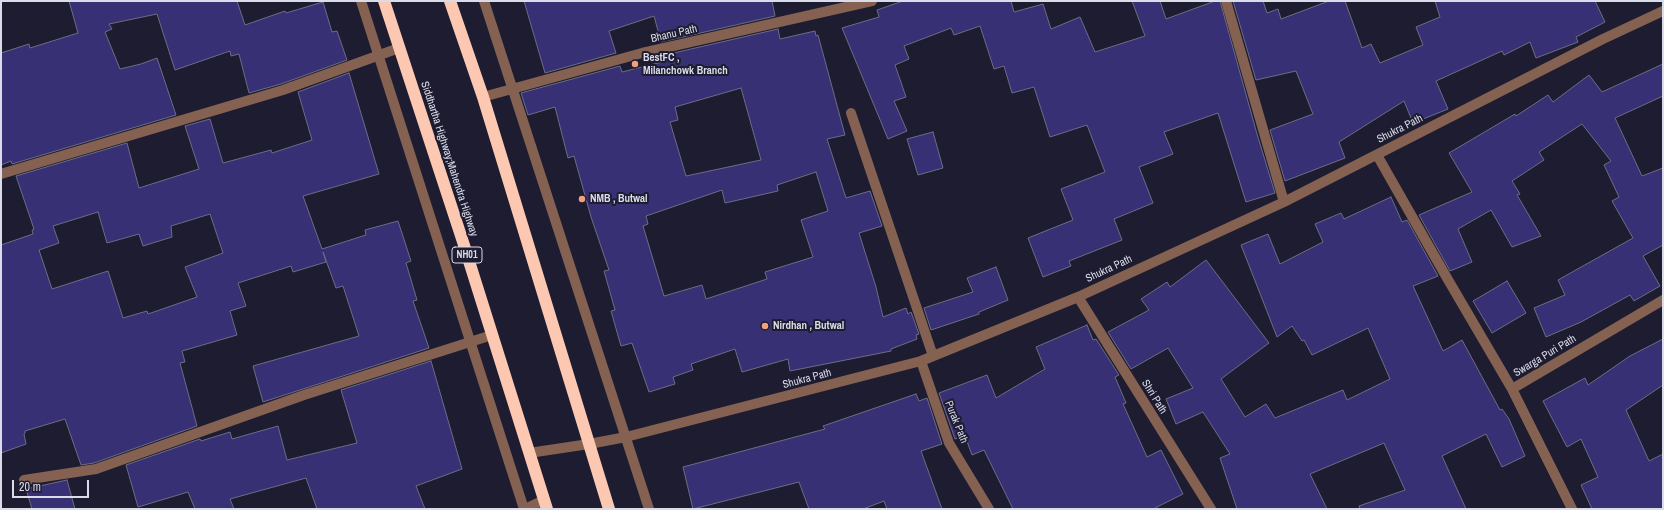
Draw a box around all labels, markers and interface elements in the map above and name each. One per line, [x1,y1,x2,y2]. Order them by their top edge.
street label: Bhanu Path [650,22,698,46]
place label: BestFC , Milanchowk Branch [643,51,728,77]
marker: BestFC , Milanchowk Branch [630,59,640,69]
street label: Siddhartha Highway;Mahendra Highway [418,80,480,238]
street label: Shukra Path [1375,112,1425,146]
place label: NMB , Butwal [590,192,648,206]
marker: NMB , Butwal [577,194,587,204]
road number: NH01 [452,247,482,263]
street label: Shukra Path [1084,253,1134,285]
place label: Nirdhan , Butwal [773,319,844,333]
marker: Nirdhan , Butwal [760,321,770,331]
street label: Swarga Puri Path [1511,332,1579,380]
street label: Shukra Path [781,366,833,392]
street label: Shri Path [1138,378,1170,416]
street label: Purak Path [942,399,970,445]
scale bar [14,472,91,498]
text: 20 m [19,479,41,495]

